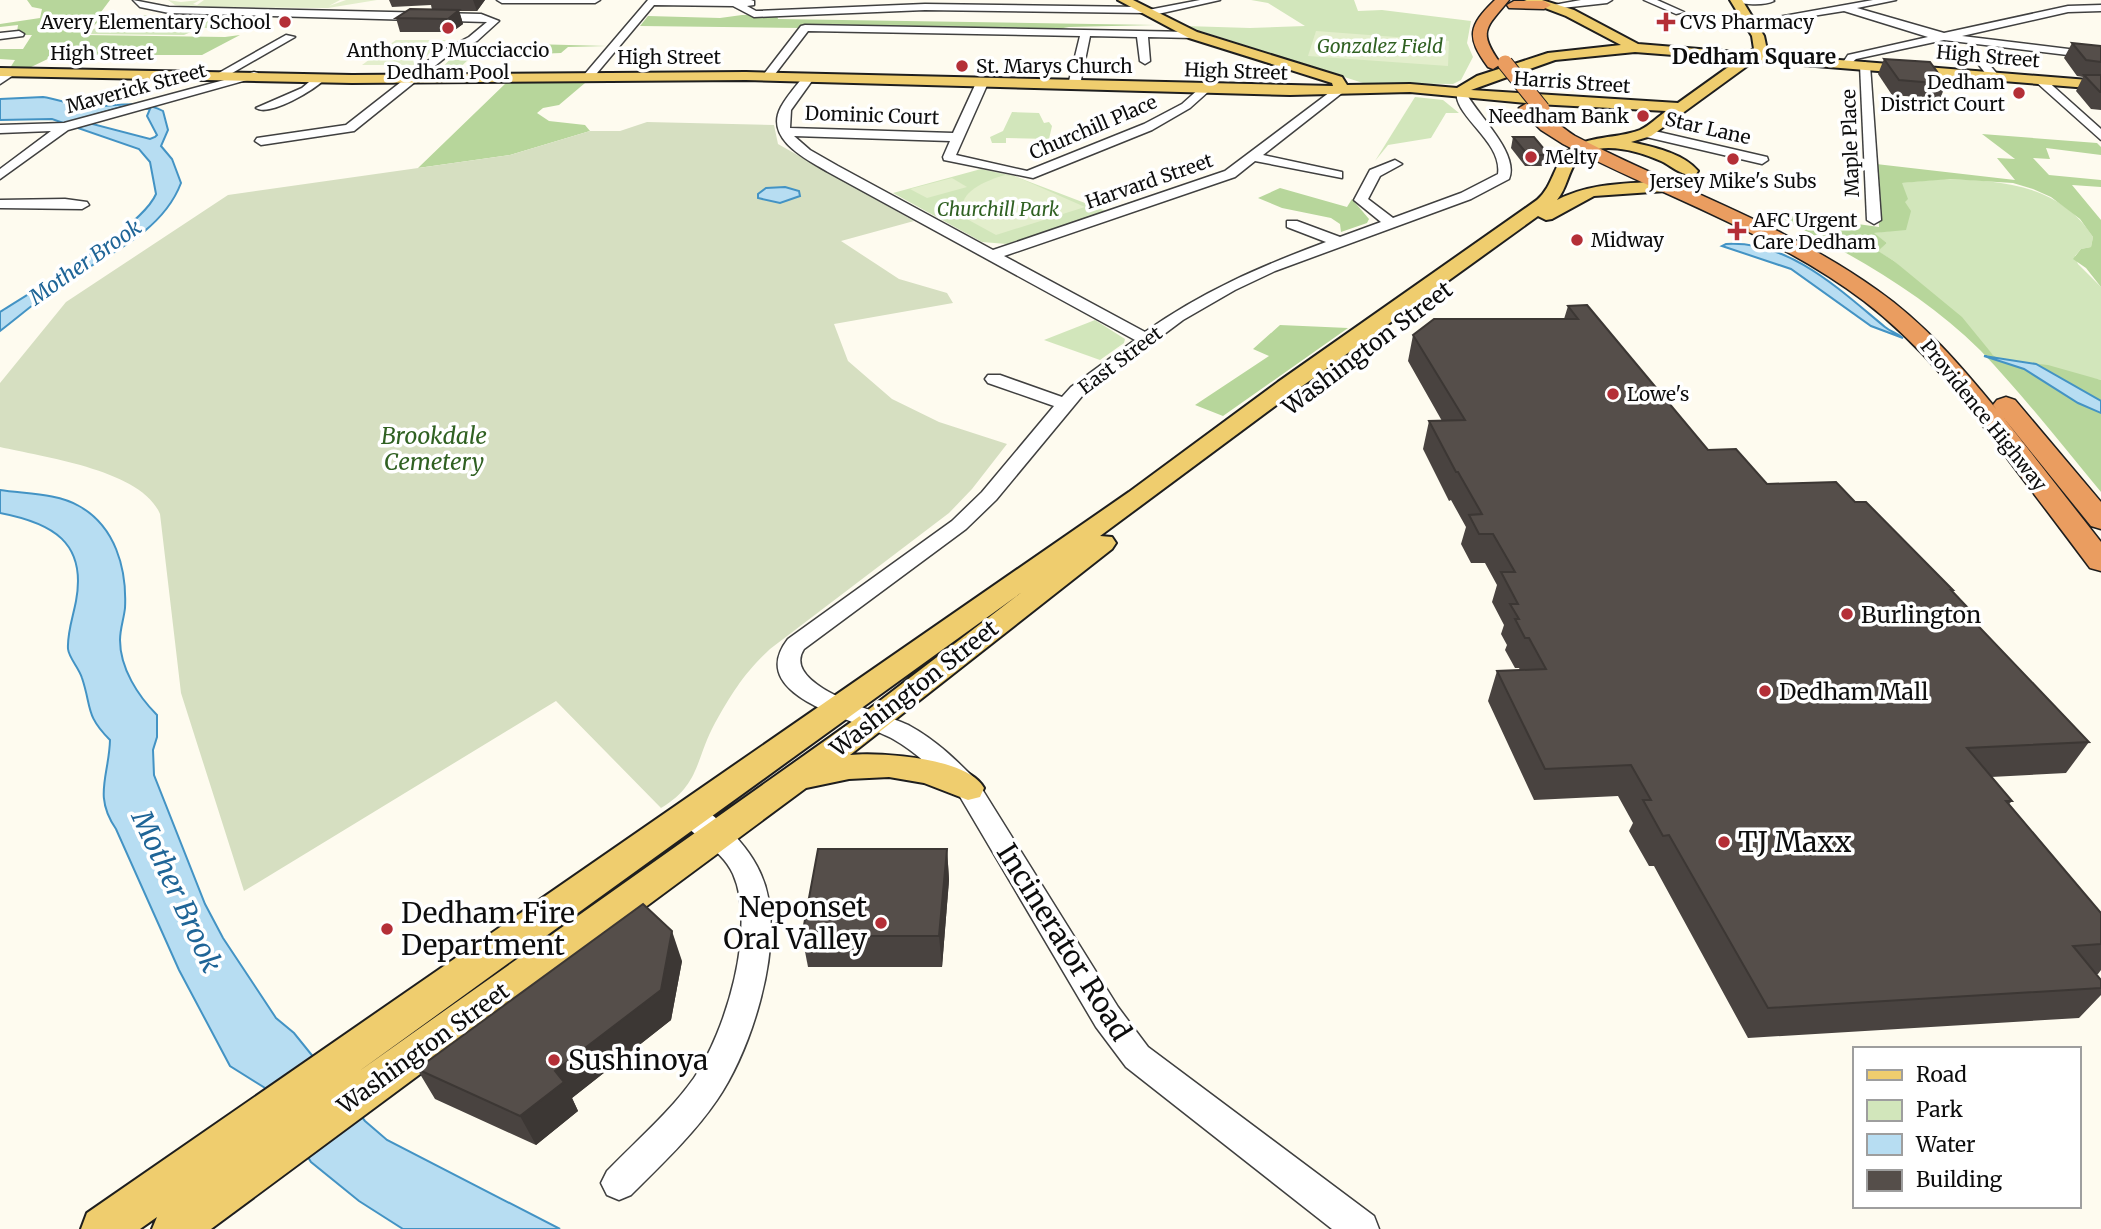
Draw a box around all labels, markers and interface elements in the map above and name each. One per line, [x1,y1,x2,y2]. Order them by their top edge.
place label: Avery Elementary School [40,10,271,34]
place label: CVS Pharmacy [1680,10,1814,34]
marker: Avery Elementary School [277,14,293,30]
marker: CVS Pharmacy [1658,14,1674,30]
marker: Anthony P Mucciaccio Dedham Pool [440,20,456,36]
park label: Gonzalez Field [1317,34,1443,58]
place label: Anthony P Mucciaccio Dedham Pool [346,38,549,84]
street label: High Street [1935,40,2041,73]
street label: High Street [50,41,154,65]
district label: Dedham Square [1672,43,1836,70]
street label: High Street [617,45,721,69]
place label: St. Marys Church [976,54,1133,78]
street label: High Street [1184,57,1289,85]
street label: Maverick Street [63,58,209,118]
marker: St. Marys Church [954,58,970,74]
street label: Harris Street [1513,66,1632,98]
place label: Dedham District Court [1881,70,2006,116]
marker: Dedham District Court [2011,85,2027,101]
street label: Maple Place [1836,88,1864,197]
street label: Churchill Place [1026,89,1160,165]
street label: Dominic Court [804,101,940,129]
place label: Needham Bank [1488,104,1629,128]
street label: Star Lane [1663,107,1753,149]
marker: Needham Bank [1635,108,1651,124]
place label: Melty [1545,145,1598,169]
street label: Harvard Street [1082,148,1217,214]
marker: Melty [1523,149,1539,165]
marker: Jersey Mike's Subs [1725,151,1741,167]
place label: Jersey Mike's Subs [1648,169,1817,193]
park label: Churchill Park [937,197,1060,221]
place label: AFC Urgent Care Dedham [1752,208,1876,254]
water label: Mother Brook [23,213,147,311]
marker: AFC Urgent Care Dedham [1727,221,1747,241]
place label: Midway [1591,228,1664,252]
marker: Midway [1569,232,1585,248]
street label: Washington Street [1275,275,1458,422]
street label: East Street [1073,320,1167,399]
street label: Providence Highway [1916,335,2052,495]
place label: Lowe's [1627,382,1689,406]
marker: Lowe's [1605,386,1621,402]
park label: Brookdale Cemetery [381,421,487,476]
place label: Burlington [1861,600,1981,629]
marker: Burlington [1839,606,1855,622]
street label: Washington Street [823,613,1004,763]
place label: Dedham Mall [1779,677,1928,706]
marker: Dedham Mall [1757,683,1773,699]
water label: Mother Brook [123,803,230,978]
place label: TJ Maxx [1738,824,1852,860]
marker: TJ Maxx [1716,834,1732,850]
street label: Incinerator Road [989,837,1139,1047]
place label: Neponset Oral Valley [723,889,868,957]
place label: Dedham Fire Department [401,895,575,963]
marker: Neponset Oral Valley [873,915,889,931]
marker: Dedham Fire Department [379,921,395,937]
street label: Washington Street [331,976,515,1121]
place label: Sushinoya [568,1042,708,1078]
legend [1853,1047,2080,1208]
marker: Sushinoya [546,1052,562,1068]
text: Road [1916,1061,1967,1088]
text: Park [1916,1096,1963,1123]
text: Water [1915,1131,1975,1158]
text: Building [1916,1166,2003,1193]

